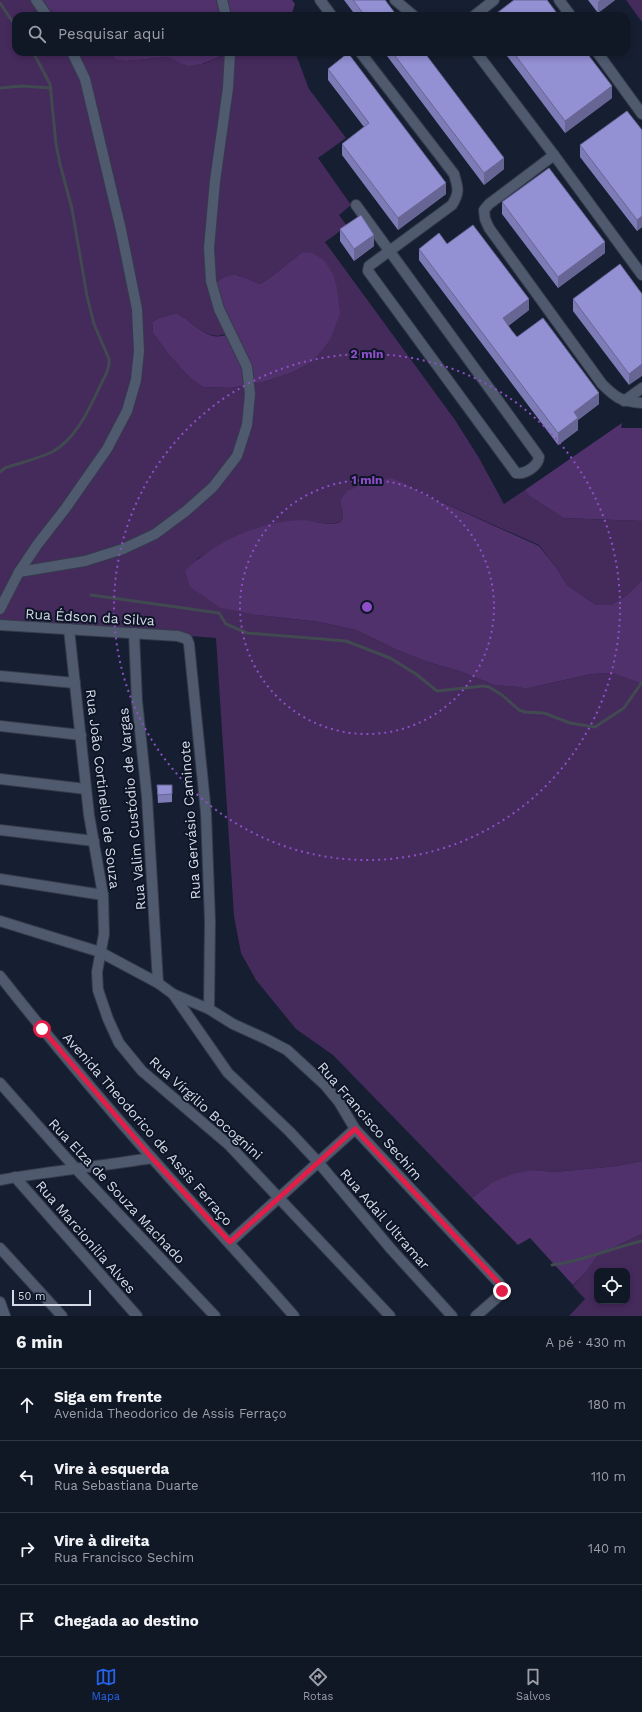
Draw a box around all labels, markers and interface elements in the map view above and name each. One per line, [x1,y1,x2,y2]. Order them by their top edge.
search box [12,12,630,56]
icon: search [26,23,48,45]
text: Pesquisar aqui [58,25,165,43]
text: 2 min [351,347,383,361]
text: 1 min [352,473,382,487]
centre of rings [360,600,374,614]
street label: Rua Édson da Silva [25,606,155,628]
street label: Rua João Cortinelio de Souza [83,688,123,890]
street label: Rua Valim Custódio de Vargas [115,707,149,911]
street label: Rua Gervásio Caminote [176,740,204,900]
route start [33,1020,51,1038]
street label: Avenida Theodorico de Assis Ferraço [60,1029,236,1229]
street label: Rua Vírgilio Bocognini [146,1053,266,1163]
street label: Rua Francisco Sechim [314,1059,426,1183]
street label: Rua Elza de Souza Machado [46,1115,188,1267]
street label: Rua Adail Ultramar [337,1166,433,1273]
street label: Rua Marcionília Alves [33,1178,139,1296]
map controls [594,1268,630,1304]
button: locate [594,1268,630,1304]
route end [493,1282,511,1300]
scale bar [12,1288,91,1307]
text: 50 m [18,1290,45,1303]
text: 6 min [16,1332,63,1352]
text: A pé · 430 m [546,1335,626,1350]
text: Siga em frente [54,1388,162,1406]
icon: ahead [16,1394,38,1416]
text: 180 m [588,1397,626,1412]
text: Avenida Theodorico de Assis Ferraço [54,1406,286,1421]
text: Vire à esquerda [54,1460,169,1478]
icon: left [16,1466,38,1488]
text: 110 m [591,1469,626,1484]
text: Rua Sebastiana Duarte [54,1478,199,1493]
text: Vire à direita [54,1532,149,1550]
icon: right [16,1538,38,1560]
text: 140 m [588,1541,626,1556]
text: Rua Francisco Sechim [54,1550,194,1565]
icon: arrive [16,1610,38,1632]
text: Chegada ao destino [54,1612,199,1630]
tab: Mapa [91,1666,120,1703]
tab: Rotas [303,1666,333,1703]
tab: Salvos [516,1666,551,1703]

